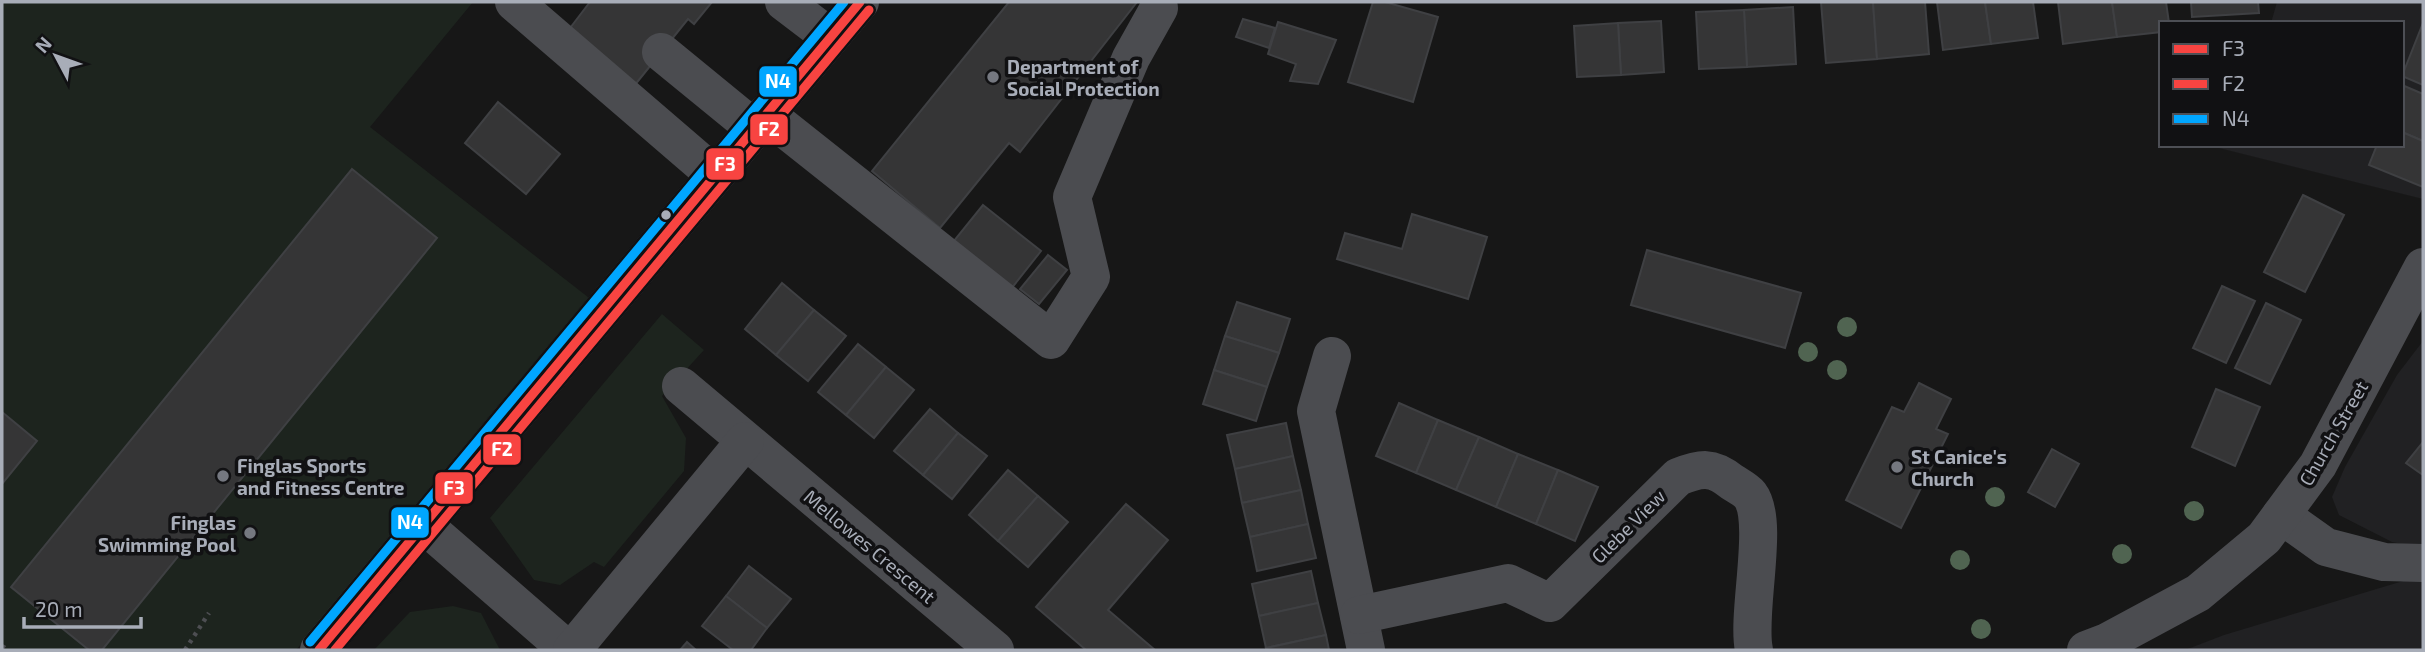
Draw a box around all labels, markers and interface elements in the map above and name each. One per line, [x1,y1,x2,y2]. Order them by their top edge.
north arrow [21,21,91,91]
legend [2159,21,2404,147]
text: N [30,32,56,57]
text: F3 [2222,35,2245,60]
place label: Department of Social Protection [1007,55,1160,100]
line badge: N4 [758,65,798,98]
text: N4 [765,69,791,92]
marker: Department of Social Protection [985,69,1001,85]
text: F2 [2222,70,2245,95]
text: N4 [2222,105,2250,130]
line badge: F2 [749,113,789,146]
text: F2 [758,117,780,140]
line badge: F3 [705,147,745,181]
text: F3 [714,152,736,175]
unlabelled marker [659,208,673,222]
street label: Church Street [2294,376,2372,490]
line badge: F2 [482,433,522,466]
text: F2 [491,437,513,460]
place label: St Canice's Church [1911,445,2007,490]
place label: Finglas Sports and Fitness Centre [237,454,405,499]
marker: St Canice's Church [1889,459,1905,475]
marker: Finglas Sports and Fitness Centre [215,468,231,484]
line badge: F3 [434,471,474,505]
text: F3 [443,476,465,499]
street label: Mellowes Crescent [800,484,940,608]
street label: Glebe View [1586,484,1670,568]
line badge: N4 [390,506,430,539]
text: N4 [397,510,423,533]
place label: Finglas Swimming Pool [98,511,237,556]
marker: Finglas Swimming Pool [242,525,258,541]
scale bar [24,586,142,630]
text: 20 m [35,596,83,621]

